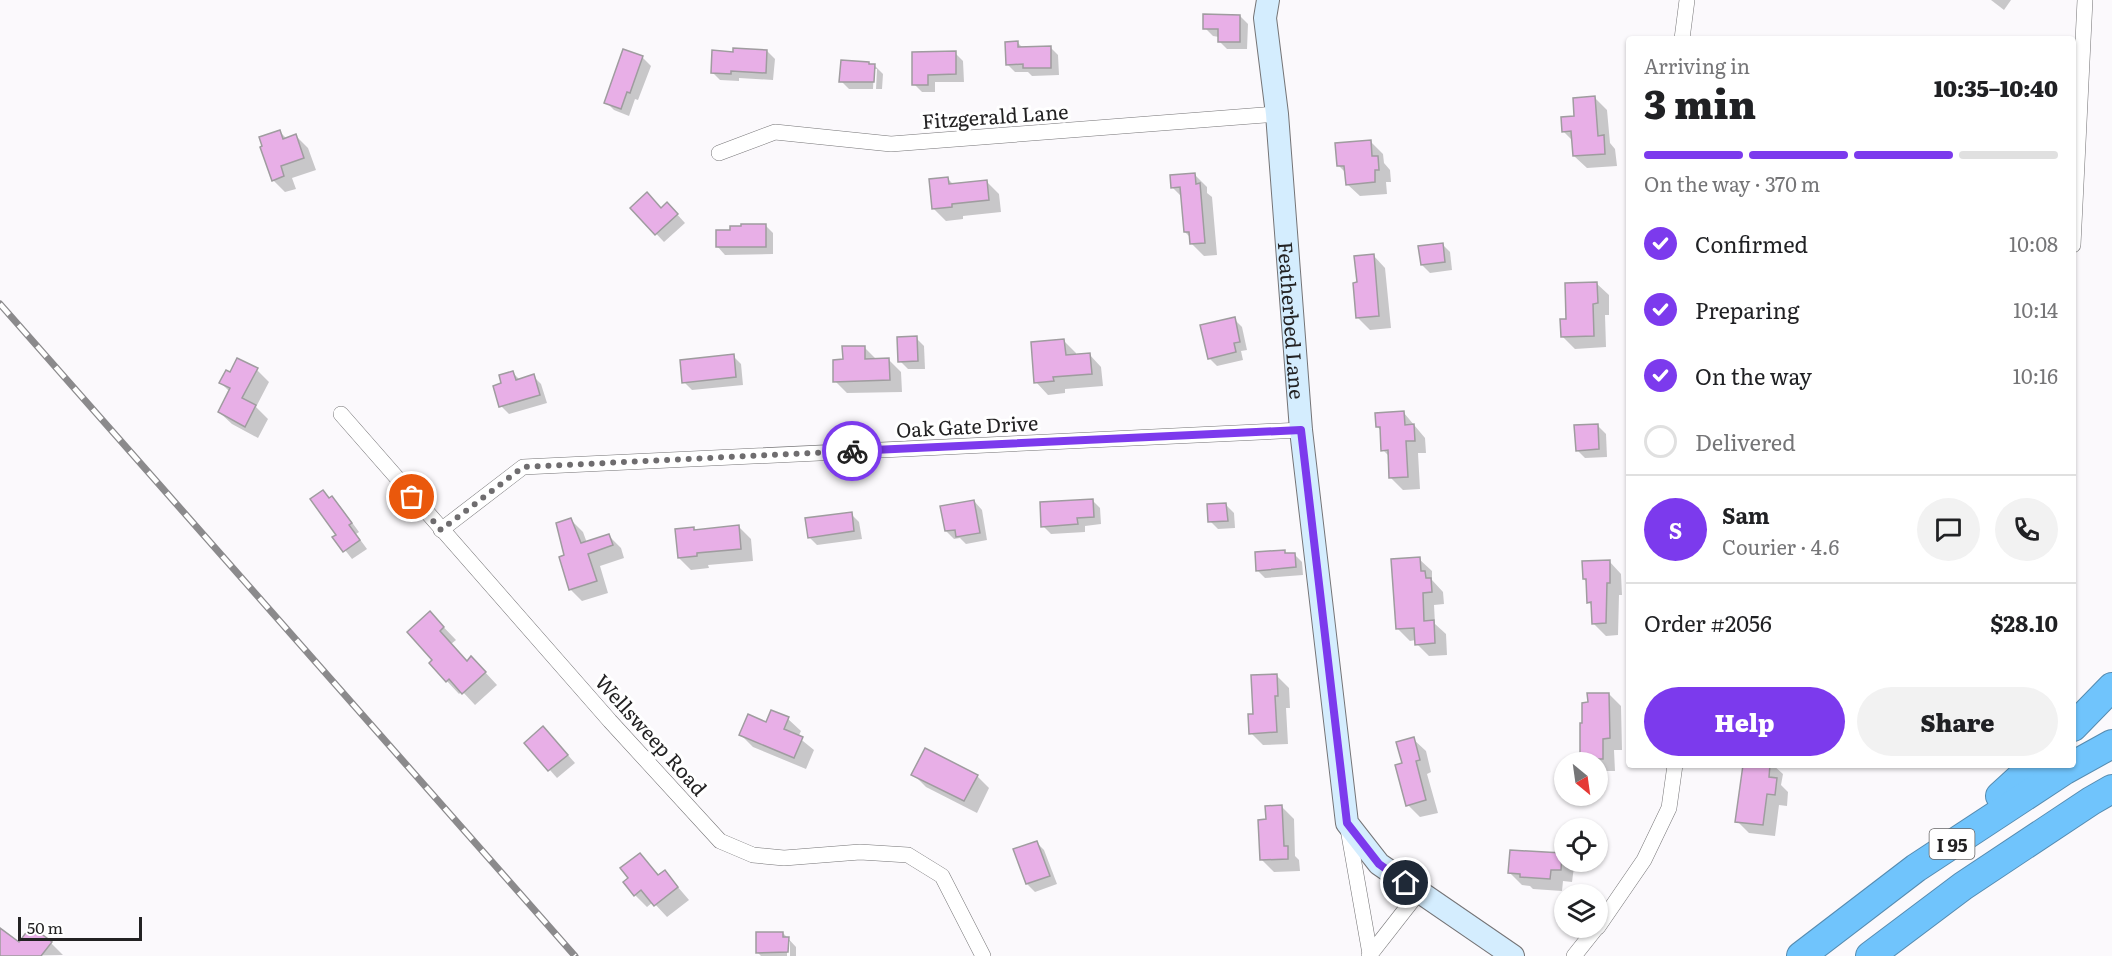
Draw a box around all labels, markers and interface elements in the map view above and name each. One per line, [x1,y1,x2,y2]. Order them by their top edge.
text: Arriving in [1644,50,1750,80]
text: 10:35–10:40 [1934,71,2058,104]
text: 3 min [1644,73,1756,131]
street label: Fitzgerald Lane [921,95,1069,135]
text: On the way · 370 m [1644,168,1820,198]
icon: check [1644,227,1677,260]
text: Confirmed [1695,227,1808,260]
text: 10:08 [2009,228,2058,258]
street label: Featherbed Lane [1272,240,1314,400]
icon: check [1644,293,1677,326]
text: Preparing [1695,293,1799,326]
text: 10:14 [2013,294,2058,324]
icon: check [1644,359,1677,392]
text: On the way [1695,359,1812,392]
text: 10:16 [2013,360,2058,390]
street label: Oak Gate Drive [895,406,1039,444]
courier [822,421,882,481]
text: Delivered [1695,425,1796,458]
icon: bike [836,435,869,468]
pin [386,471,437,522]
icon: bag [395,480,428,513]
text: Sam [1722,498,1770,531]
button: chat [1917,498,1980,561]
button: phone [1995,498,2058,561]
text: S [1669,513,1682,546]
text: Courier · 4.6 [1722,531,1839,561]
text: Order #2056 [1644,606,1772,639]
text: $28.10 [1990,606,2058,639]
street label: Wellsweep Road [589,666,715,802]
button: Help [1644,687,1845,756]
button: Share [1857,687,2058,756]
north arrow [1554,752,1608,806]
map controls [1554,752,1608,938]
button: locate [1554,818,1608,872]
road number: I 95 [1930,829,1974,859]
pin [1380,857,1431,908]
icon: home [1389,866,1422,899]
button: layers [1554,884,1608,938]
scale bar [18,914,142,942]
text: 50 m [27,915,63,939]

